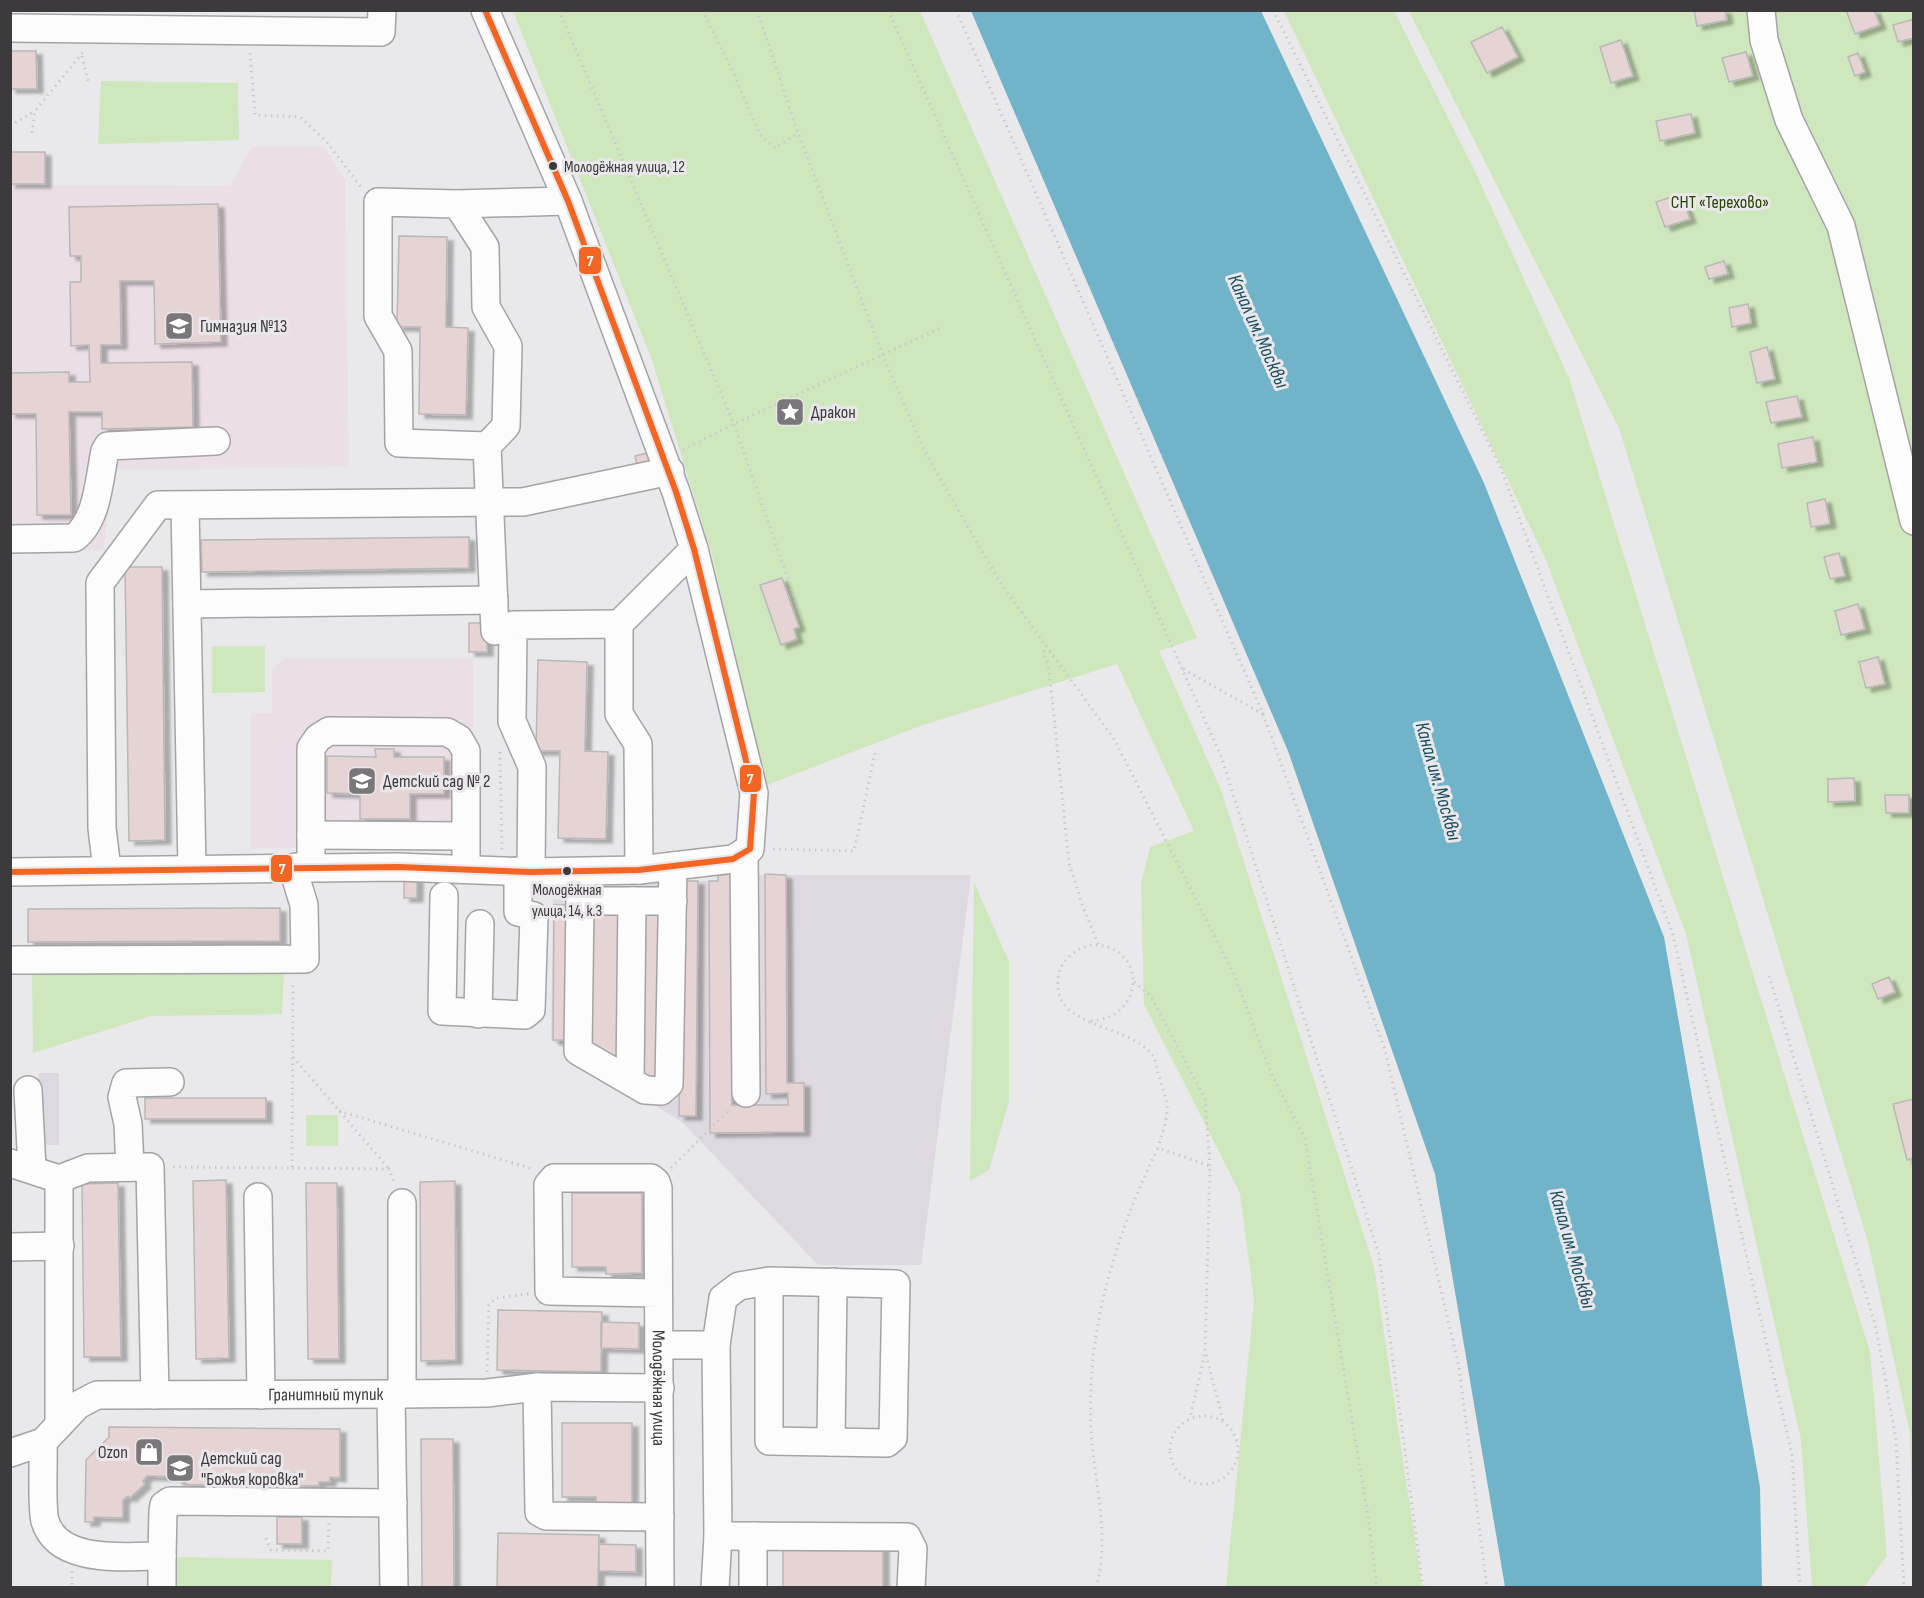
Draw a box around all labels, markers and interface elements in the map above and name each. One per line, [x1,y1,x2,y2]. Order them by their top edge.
place label: Молодёжная улица, 12 [564,158,685,177]
marker: Молодёжная улица, 12 [547,160,559,172]
park label: СНТ «Терехово» [1671,192,1769,213]
line badge: 7 [578,246,602,275]
text: 7 [587,252,594,271]
water label: Канал им. Москвы [1222,271,1294,393]
school or university icon: Гимназия №13 [163,310,195,342]
place label: Гимназия №13 [200,316,287,337]
place icon: Дракон [774,396,806,428]
place label: Дракон [811,402,856,423]
water label: Канал им. Москвы [1410,719,1467,844]
line badge: 7 [739,764,762,793]
school or university icon: Детский сад № 2 [346,765,378,797]
text: 7 [747,770,754,789]
place label: Детский сад № 2 [383,771,490,792]
line badge: 7 [270,854,293,883]
text: 7 [279,860,286,879]
marker: Молодёжная улица, 14, к.3 [561,865,573,877]
place label: Молодёжная улица, 14, к.3 [532,881,602,921]
water label: Канал им. Москвы [1544,1187,1601,1312]
street label: Молодёжная улица [648,1330,669,1446]
street label: Гранитный тупик [268,1384,384,1405]
shop icon: Ozon [133,1436,165,1468]
place label: Ozon [98,1442,128,1463]
place label: Детский сад "Божья коровка" [201,1448,304,1490]
school or university icon: Детский сад "Божья коровка" [164,1452,196,1484]

